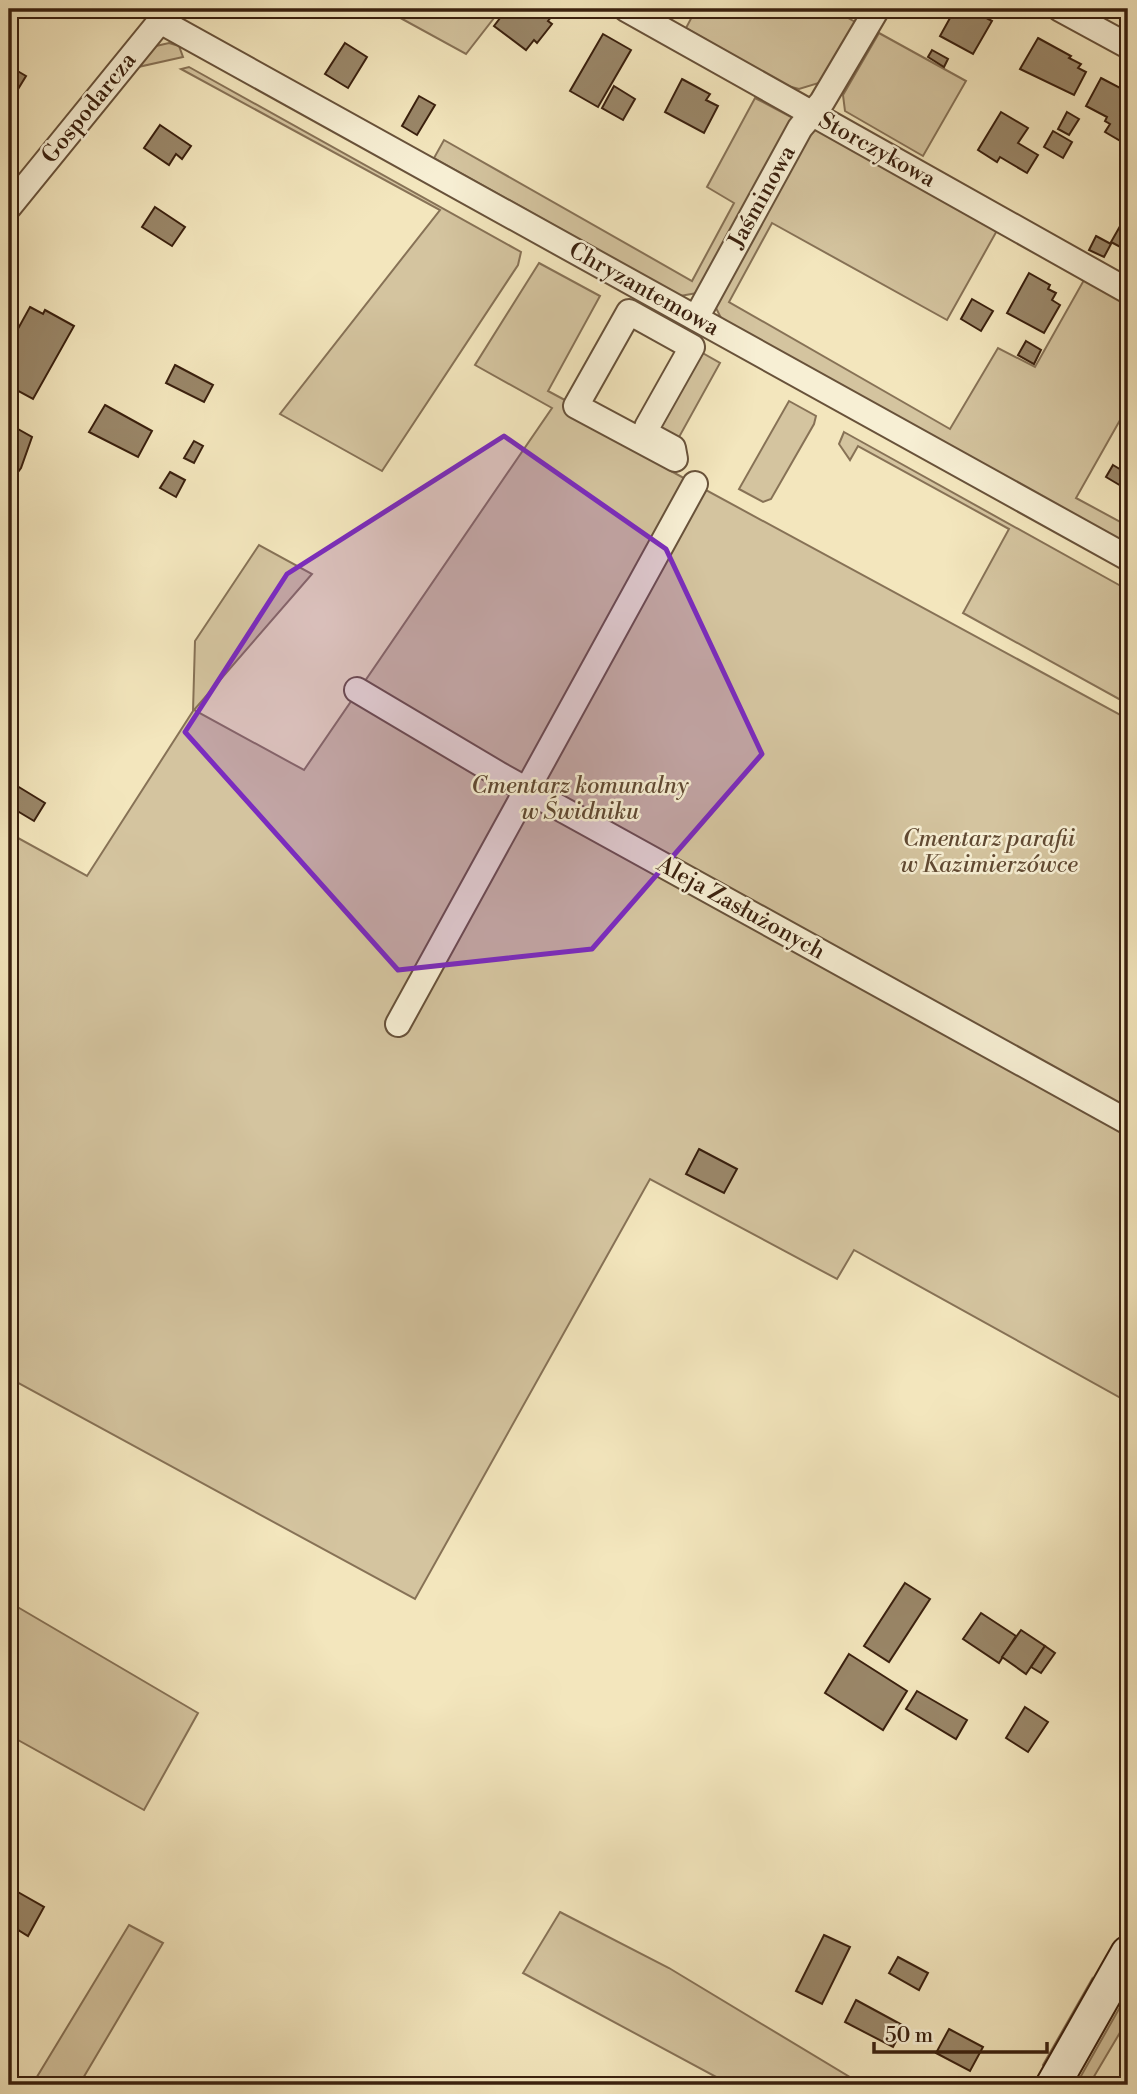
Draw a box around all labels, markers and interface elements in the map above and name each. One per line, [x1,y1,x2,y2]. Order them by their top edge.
street label: Gospodarcza [36,47,143,169]
street label: Storczykowa [814,106,941,194]
street label: Jaśminowa [722,140,802,254]
street label: Chryzantemowa [564,236,724,342]
park label: Cmentarz komunalny w Świdniku [471,772,690,826]
park label: Cmentarz parafii w Kazimierzówce [900,825,1078,879]
street label: Aleja Zasłużonych [651,850,830,966]
scale bar [874,2010,1048,2054]
text: 50 m [885,2023,933,2049]

